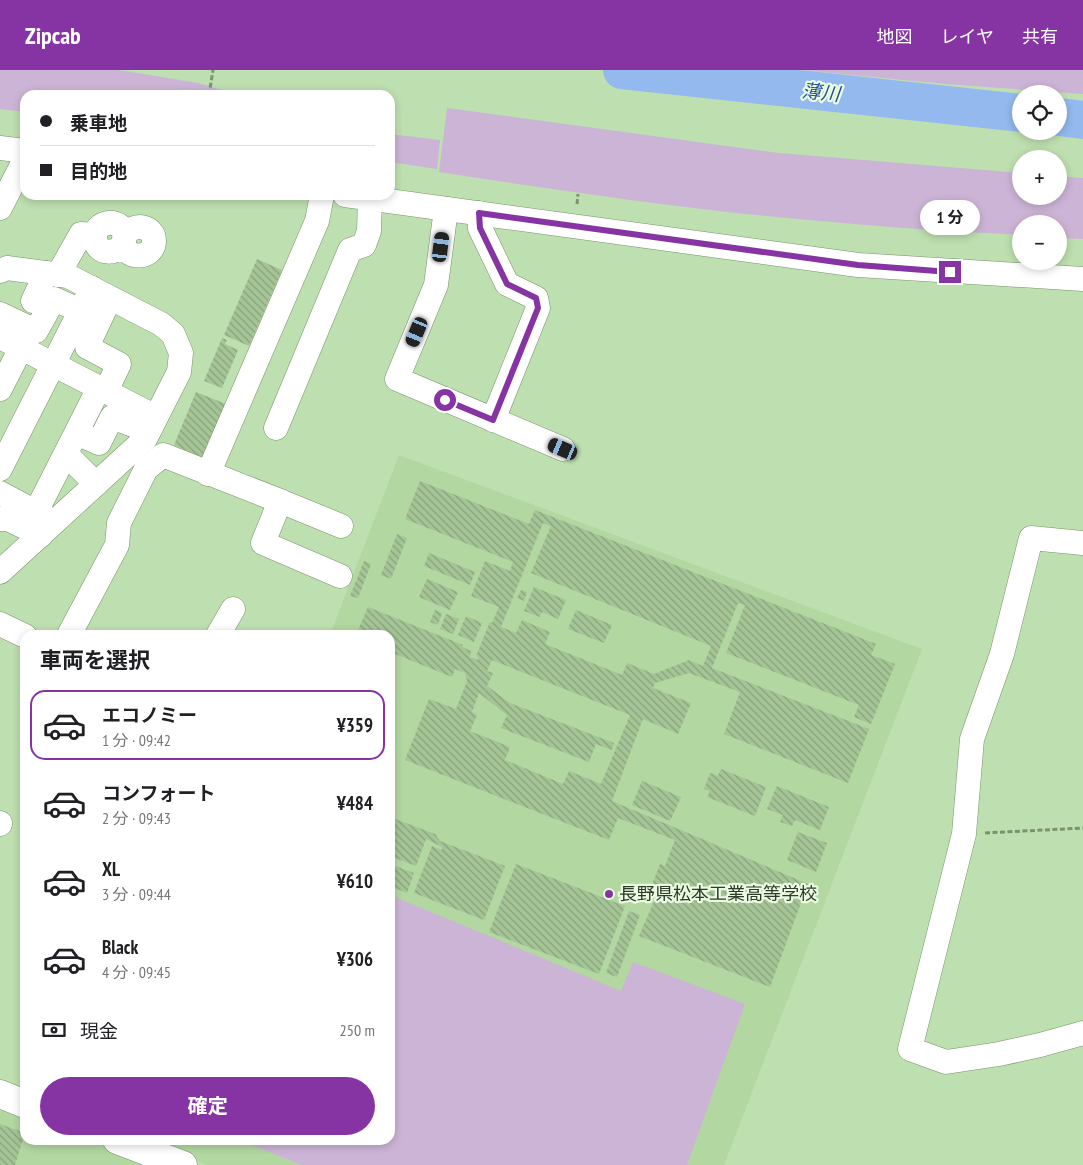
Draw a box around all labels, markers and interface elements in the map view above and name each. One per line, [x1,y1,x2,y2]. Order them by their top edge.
text: Zipcab [25,20,81,51]
text: 地図 [877,25,913,48]
text: レイヤ [941,25,994,48]
text: 共有 [1022,25,1058,48]
water label: 薄川 [801,78,843,106]
map controls [1012,85,1067,270]
button: locate [1012,85,1067,140]
text: 乗車地 [70,111,127,135]
button: + [1012,150,1067,205]
text: 目的地 [70,159,127,183]
callout: 1 分 [920,200,980,234]
text: 1 分 [937,207,963,227]
button: − [1012,215,1067,270]
car [431,231,450,263]
route end [939,261,961,283]
car [404,315,429,349]
route start [434,389,456,411]
car [546,436,579,462]
text: 車両を選択 [40,646,150,674]
icon: car [42,703,87,748]
text: エコノミー [102,703,197,727]
text: ¥359 [337,713,373,737]
text: 1 分 · 09:42 [102,730,171,750]
icon: car [42,781,87,826]
text: コンフォート [102,781,215,805]
text: ¥484 [337,791,373,815]
text: 2 分 · 09:43 [102,808,171,828]
text: XL [102,857,120,881]
icon: car [42,859,87,904]
text: ¥610 [337,869,373,893]
place label: 長野県松本工業高等学校 [619,882,817,905]
text: 3 分 · 09:44 [102,884,171,904]
marker: 長野県松本工業高等学校 [603,888,615,900]
text: Black [102,935,138,959]
icon: car [42,937,87,982]
text: ¥306 [337,947,373,971]
text: 4 分 · 09:45 [102,962,171,982]
icon: cash [40,1016,68,1044]
text: 現金 [80,1019,118,1043]
text: 250 m [340,1020,375,1040]
button: 確定 [40,1077,375,1135]

